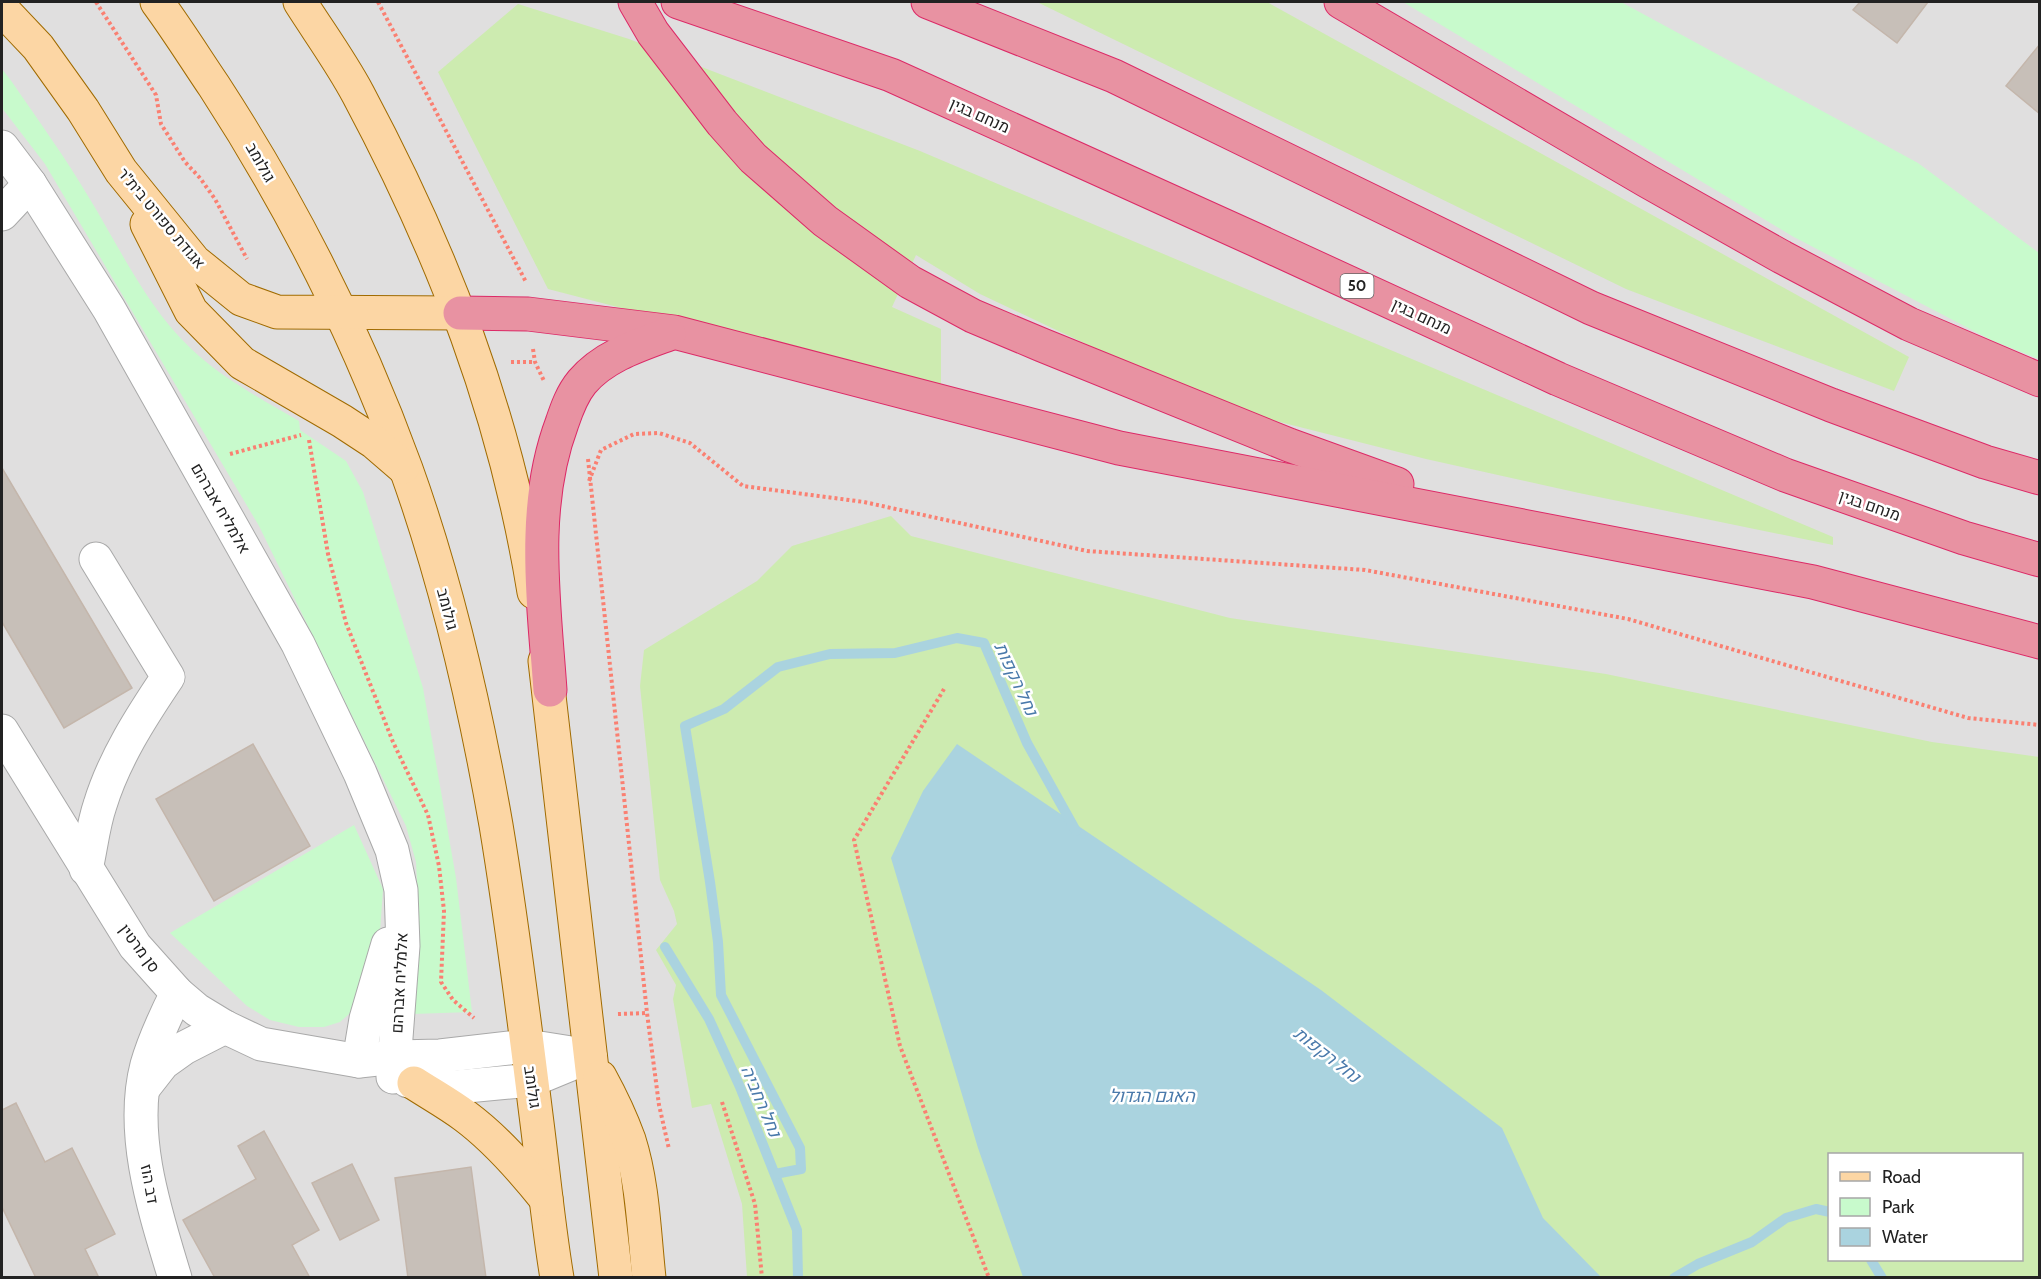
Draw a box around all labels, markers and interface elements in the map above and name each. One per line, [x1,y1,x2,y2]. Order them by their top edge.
street label: מנחם בגין [947,94,1013,137]
street label: גולומב [242,139,279,185]
street label: אגודת ספורט בית"ר [114,164,209,273]
road number: 50 [1340,274,1374,298]
street label: מנחם בגין [1389,294,1455,338]
street label: אלמליח אברהם [187,460,254,557]
street label: מנחם בגין [1837,486,1903,525]
street label: גולומב [433,586,462,632]
water label: נחל רקפות [990,639,1043,720]
street label: סן מרטין [115,920,164,976]
street label: אלמליח אברהם [387,932,412,1034]
water label: נחל רקפות [1289,1022,1366,1089]
water label: נחל רחביה [736,1062,786,1141]
street label: גולומב [520,1065,545,1109]
water label: האגם הגדול [1109,1085,1196,1107]
legend [1828,1153,2023,1261]
street label: דב הוז [137,1163,162,1206]
text: Road [1882,1166,1921,1188]
text: Park [1882,1196,1915,1218]
text: Water [1882,1226,1928,1248]

